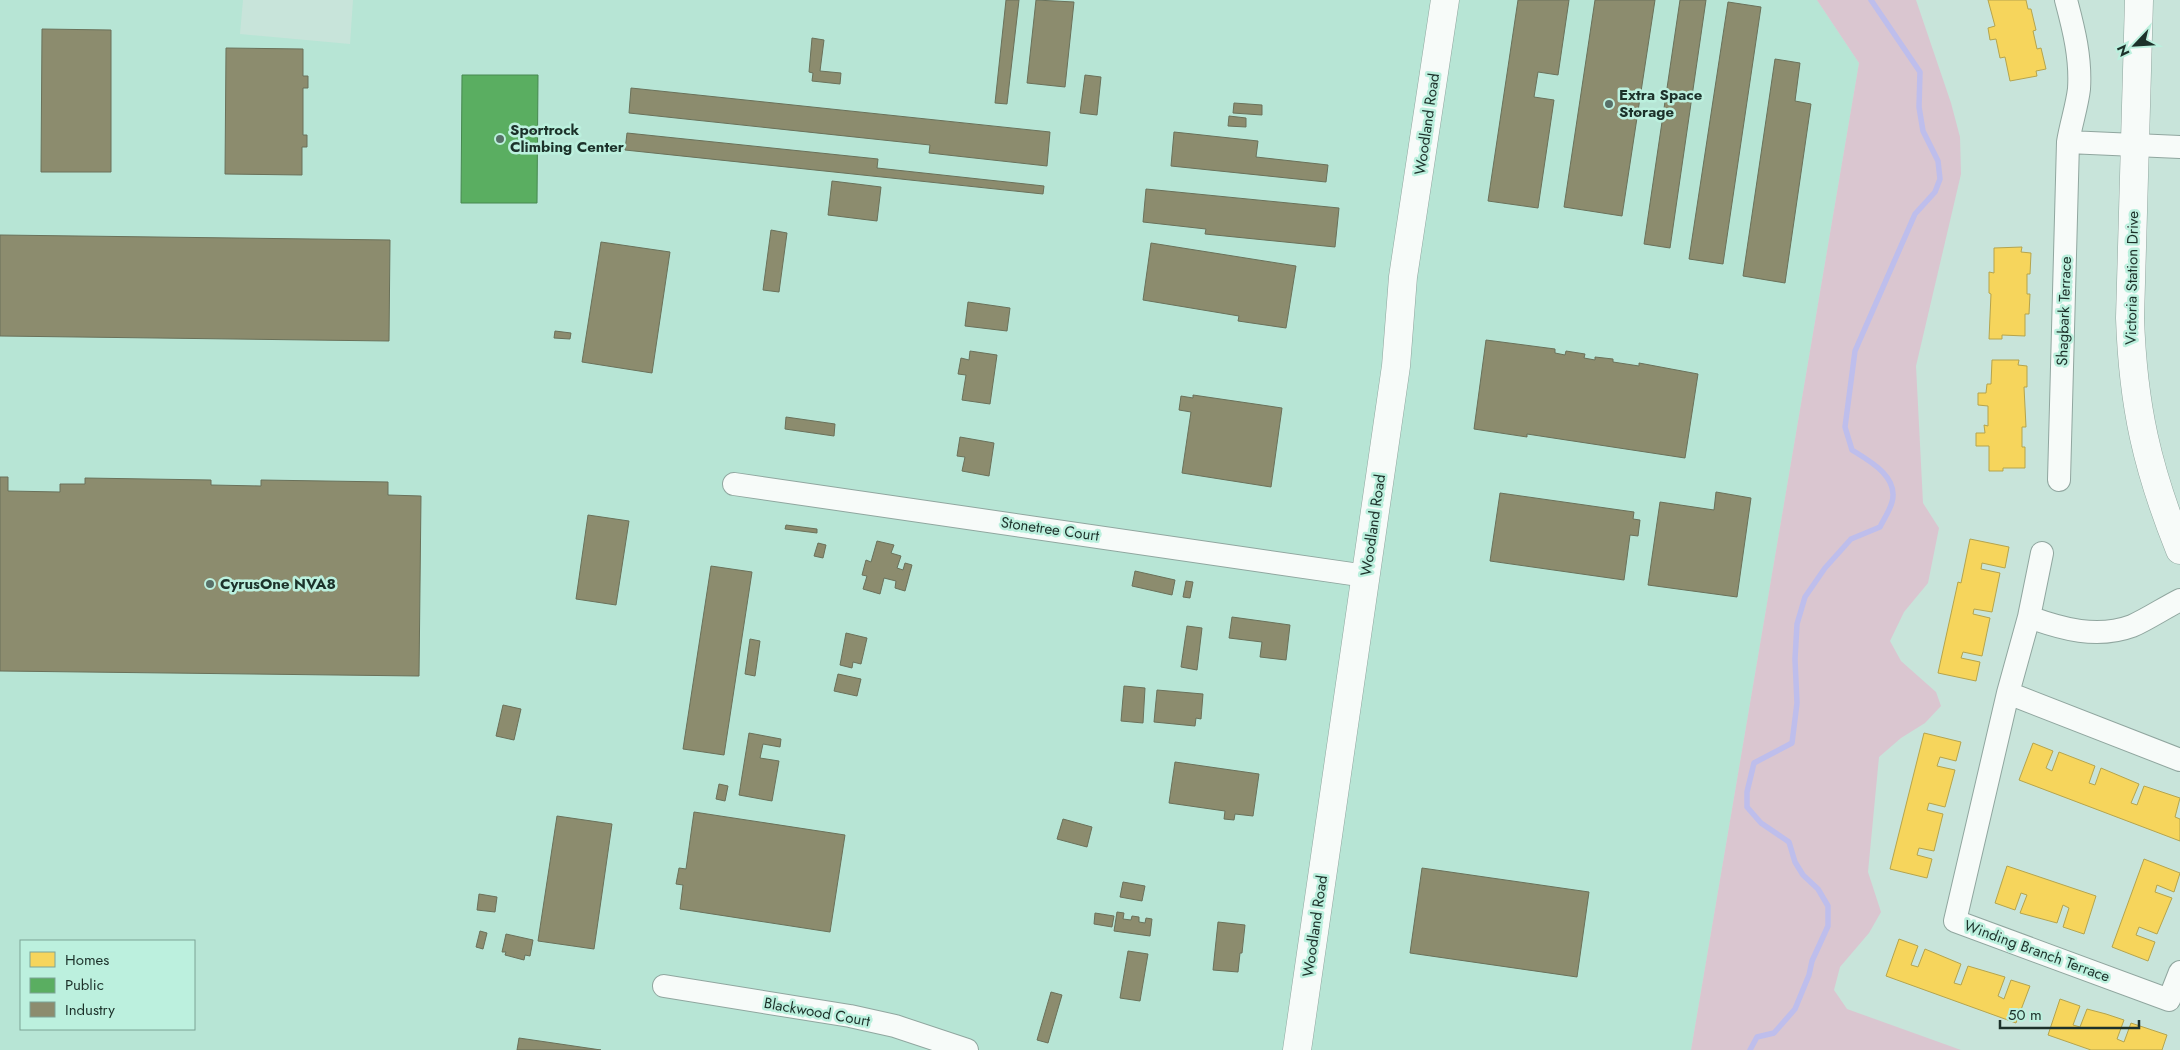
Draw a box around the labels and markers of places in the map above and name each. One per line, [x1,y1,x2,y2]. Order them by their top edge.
place label: Extra Space Storage [1619,84,1703,123]
marker: Extra Space Storage [1603,98,1615,110]
place label: Sportrock Climbing Center [510,119,625,158]
marker: Sportrock Climbing Center [494,133,506,145]
place label: CyrusOne NVA8 [220,573,336,595]
marker: CyrusOne NVA8 [204,578,216,590]

